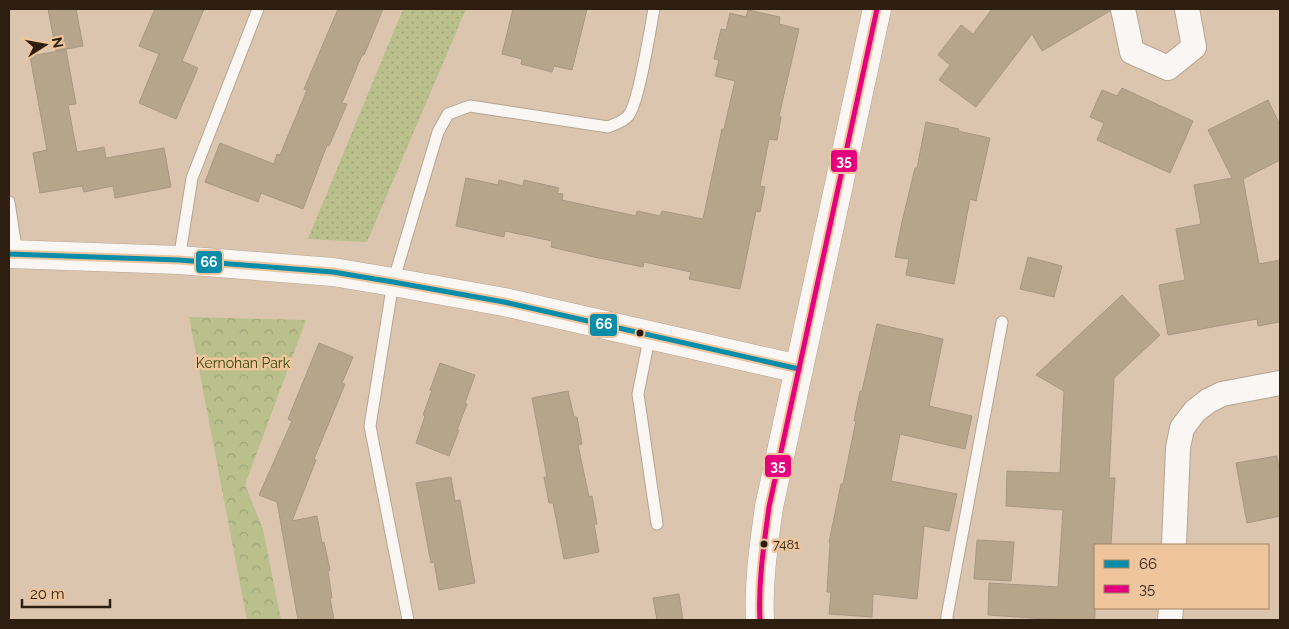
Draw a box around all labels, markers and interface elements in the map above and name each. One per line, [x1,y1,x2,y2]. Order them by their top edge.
north arrow [20,20,70,70]
text: N [49,36,67,49]
line badge: 35 [830,149,858,173]
text: 35 [836,153,852,169]
line badge: 66 [195,250,223,274]
text: 66 [201,254,218,270]
line badge: 66 [589,313,618,337]
text: 66 [596,316,613,332]
unlabelled marker [635,328,645,338]
park label: Kernohan Park [196,355,291,371]
line badge: 35 [764,454,792,478]
text: 35 [770,458,786,474]
place label: 7481 [773,537,800,552]
marker: 7481 [759,539,769,549]
legend [1094,544,1269,609]
text: 66 [1139,555,1157,573]
scale bar [22,576,110,608]
text: 35 [1139,580,1155,598]
text: 20 m [30,585,65,603]

